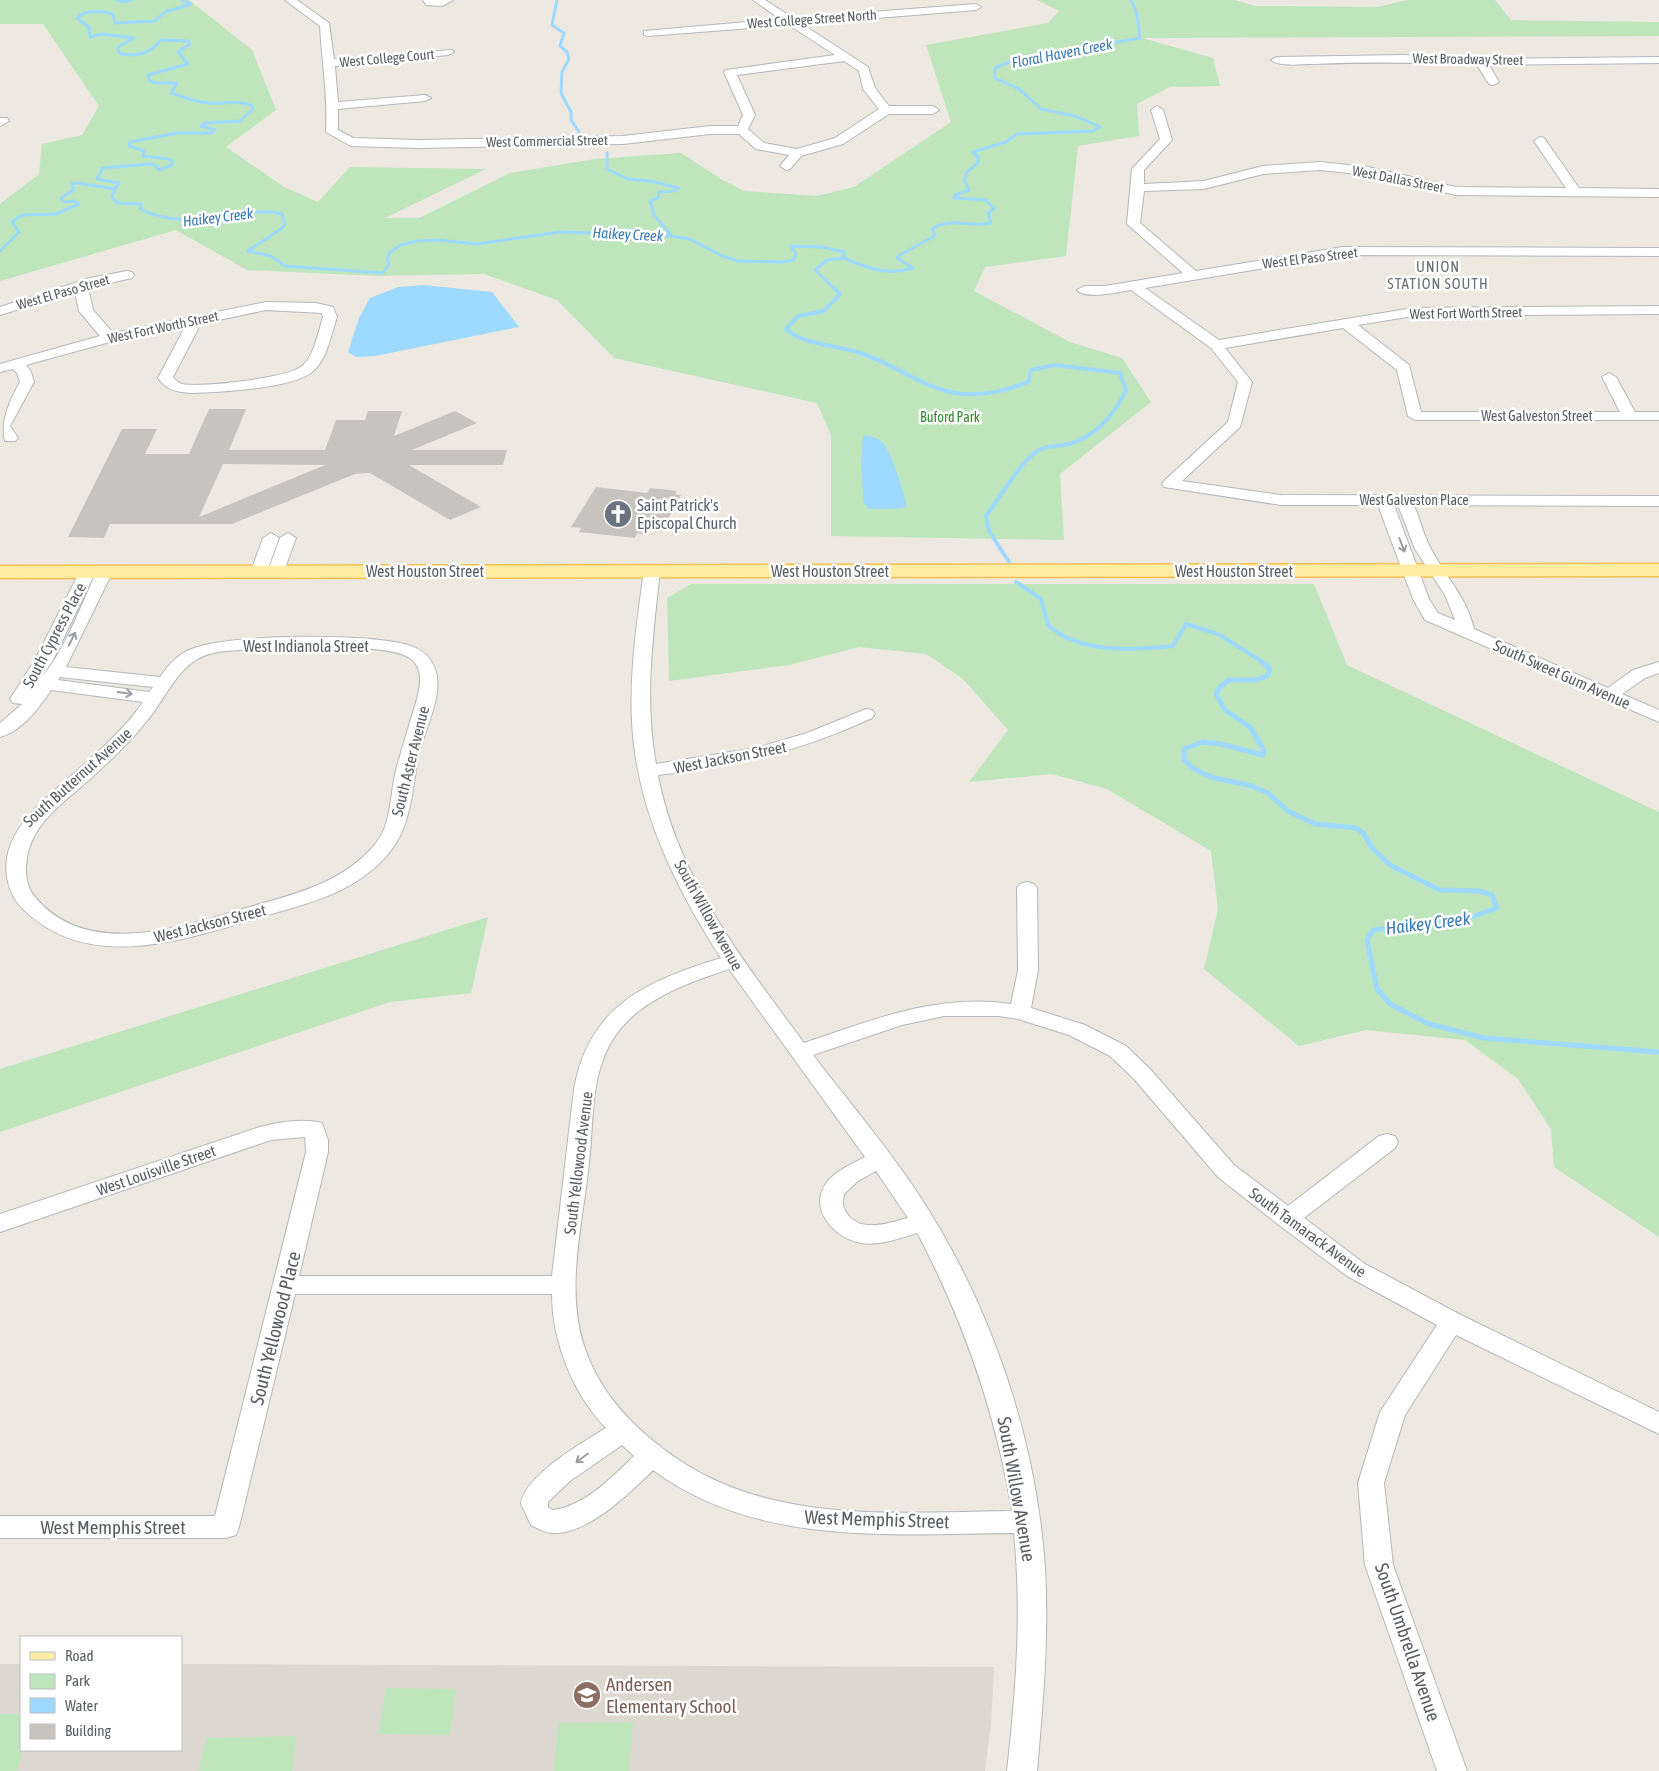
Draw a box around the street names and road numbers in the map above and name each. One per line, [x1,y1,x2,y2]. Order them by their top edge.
street label: West College Street North [747,6,877,32]
street label: West College Court [339,46,435,70]
street label: West Broadway Street [1413,50,1523,68]
street label: West Commercial Street [486,132,608,150]
street label: West Dallas Street [1351,162,1445,196]
street label: West El Paso Street [1261,244,1359,272]
street label: West El Paso Street [15,271,111,313]
street label: West Fort Worth Street [1410,304,1522,322]
street label: West Fort Worth Street [106,307,220,347]
street label: West Galveston Street [1481,408,1593,424]
street label: West Galveston Place [1359,492,1469,508]
street label: West Houston Street [366,562,484,580]
street label: West Houston Street [771,562,889,580]
street label: West Houston Street [1175,562,1293,580]
street label: South Cypress Place [19,580,90,691]
street label: South Sweet Gum Avenue [1491,636,1633,712]
street label: West Indianola Street [243,637,369,655]
street label: South Aster Avenue [388,704,432,818]
street label: South Butternut Avenue [19,724,135,830]
street label: West Jackson Street [672,737,788,777]
street label: South Willow Avenue [671,857,747,973]
street label: West Jackson Street [152,900,268,946]
street label: South Yellowood Avenue [560,1090,596,1236]
street label: West Louisville Street [94,1141,218,1199]
street label: South Tamarack Avenue [1246,1184,1370,1280]
street label: South Yellowood Place [245,1249,305,1407]
street label: South Willow Avenue [993,1415,1041,1563]
street label: West Memphis Street [804,1505,950,1533]
street label: West Memphis Street [40,1516,186,1538]
street label: South Umbrella Avenue [1371,1560,1445,1724]

